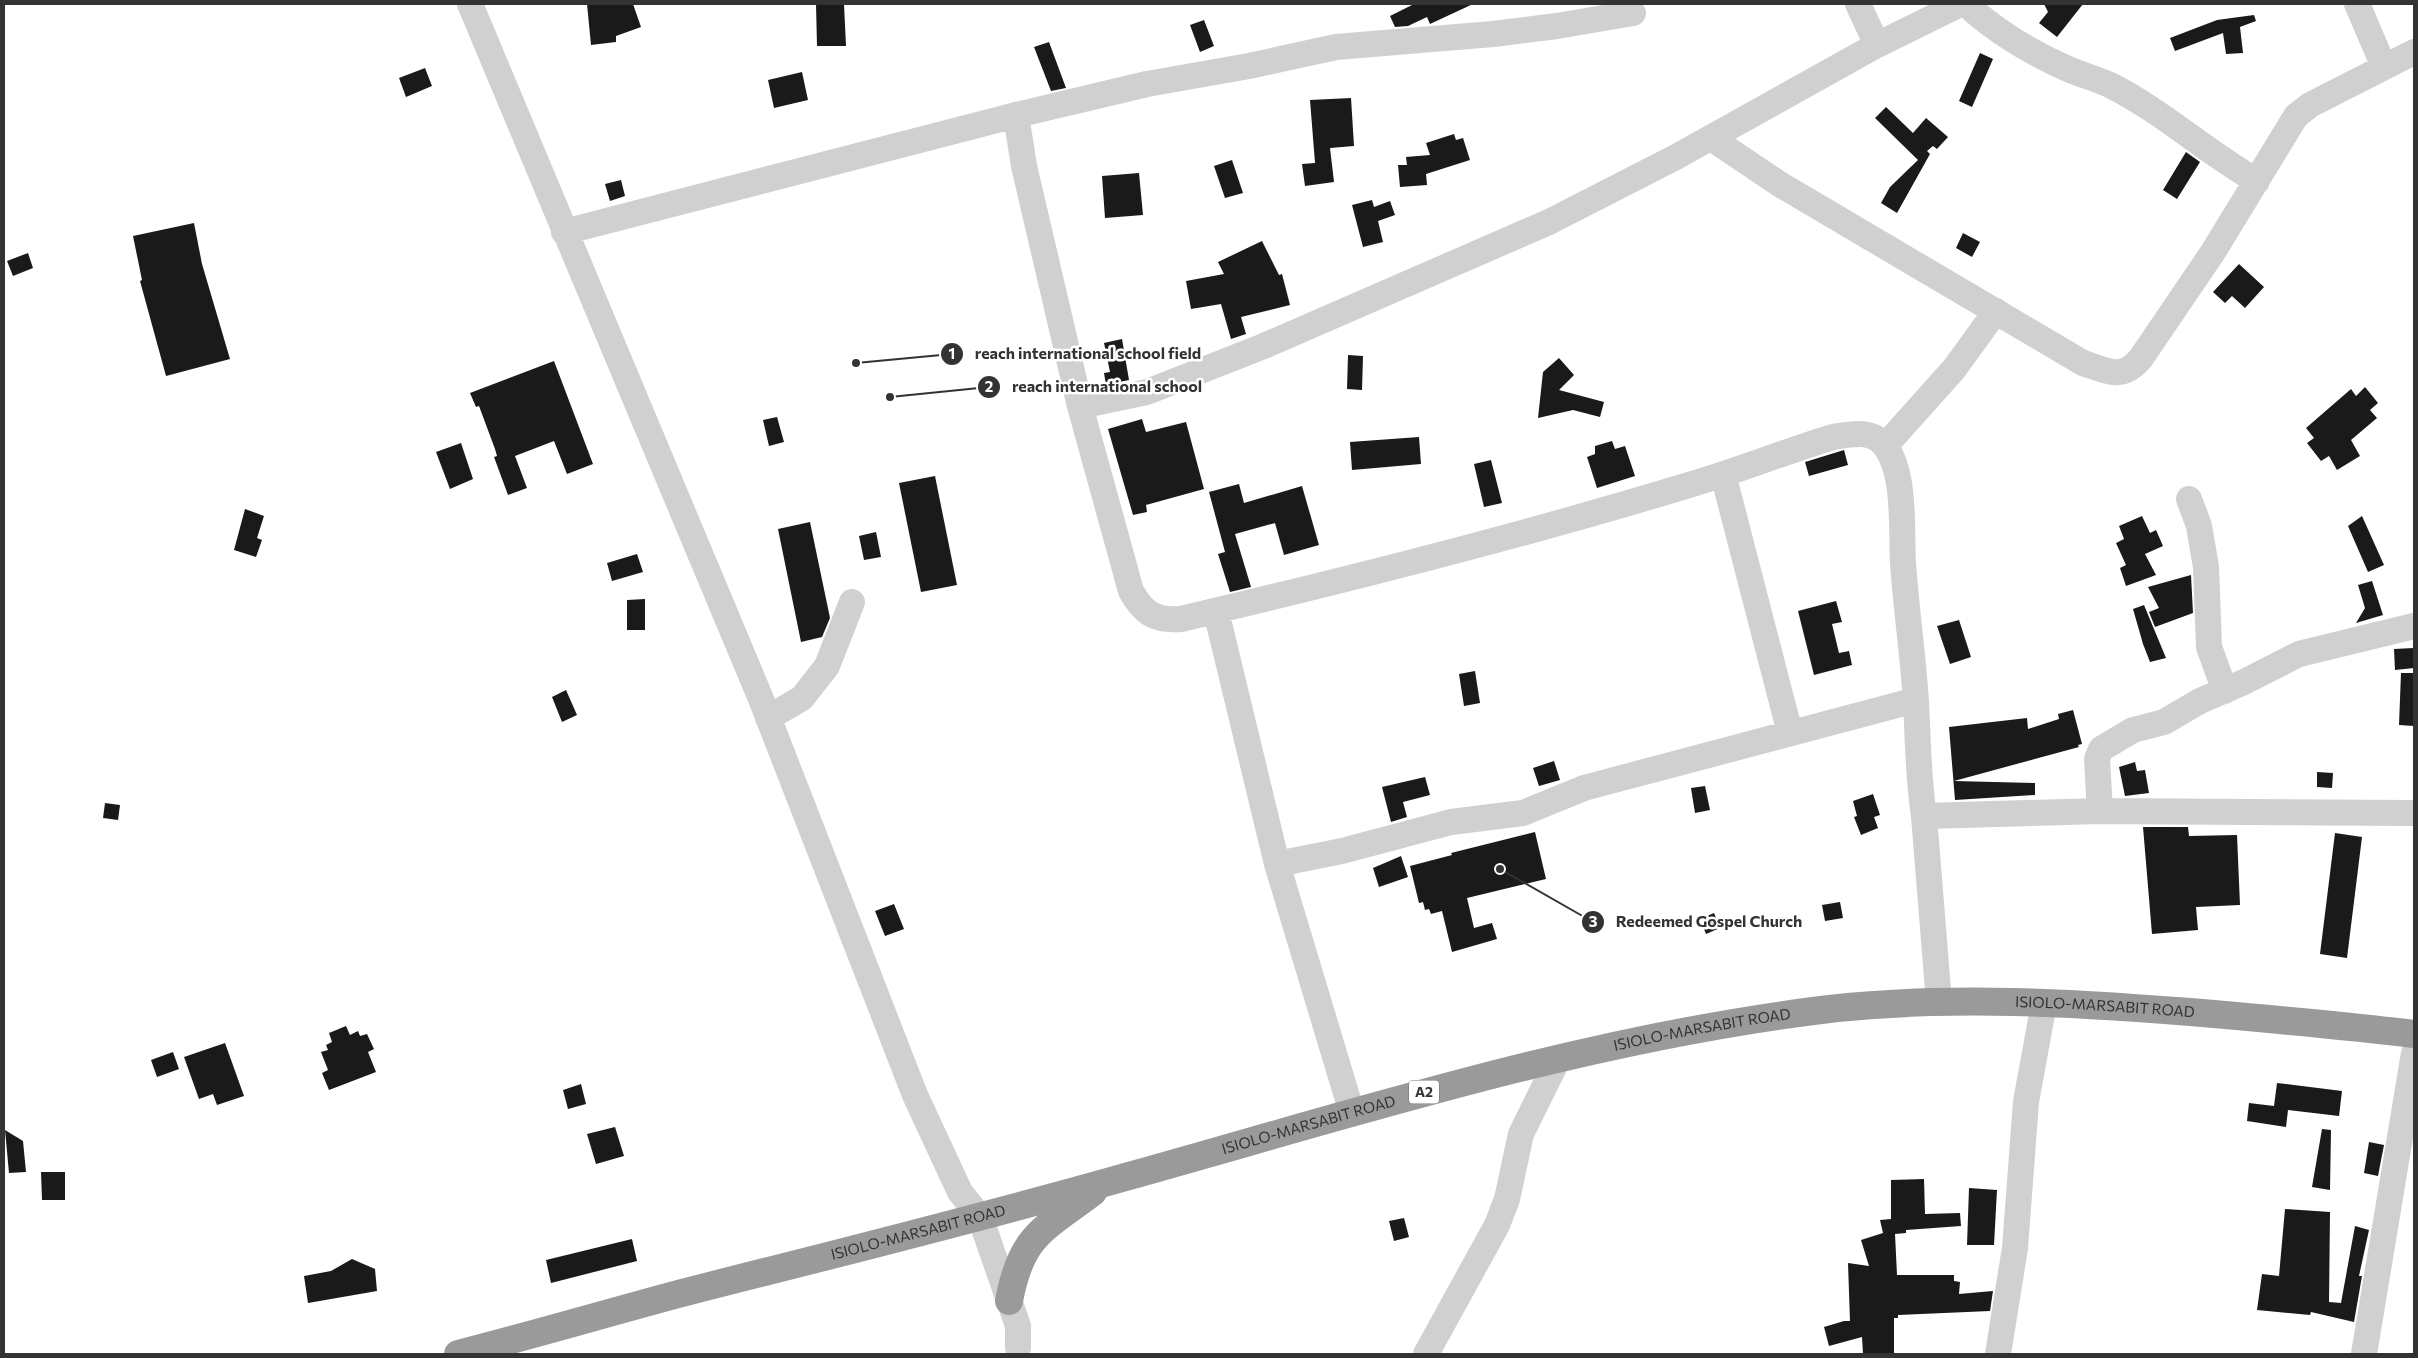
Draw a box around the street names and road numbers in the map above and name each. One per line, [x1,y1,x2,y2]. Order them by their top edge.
street label: ISIOLO-MARSABIT ROAD [2015,992,2195,1020]
street label: ISIOLO-MARSABIT ROAD [1612,1004,1792,1054]
road number: A2 [1409,1080,1439,1104]
street label: ISIOLO-MARSABIT ROAD [1219,1091,1397,1157]
street label: ISIOLO-MARSABIT ROAD [829,1200,1007,1263]

